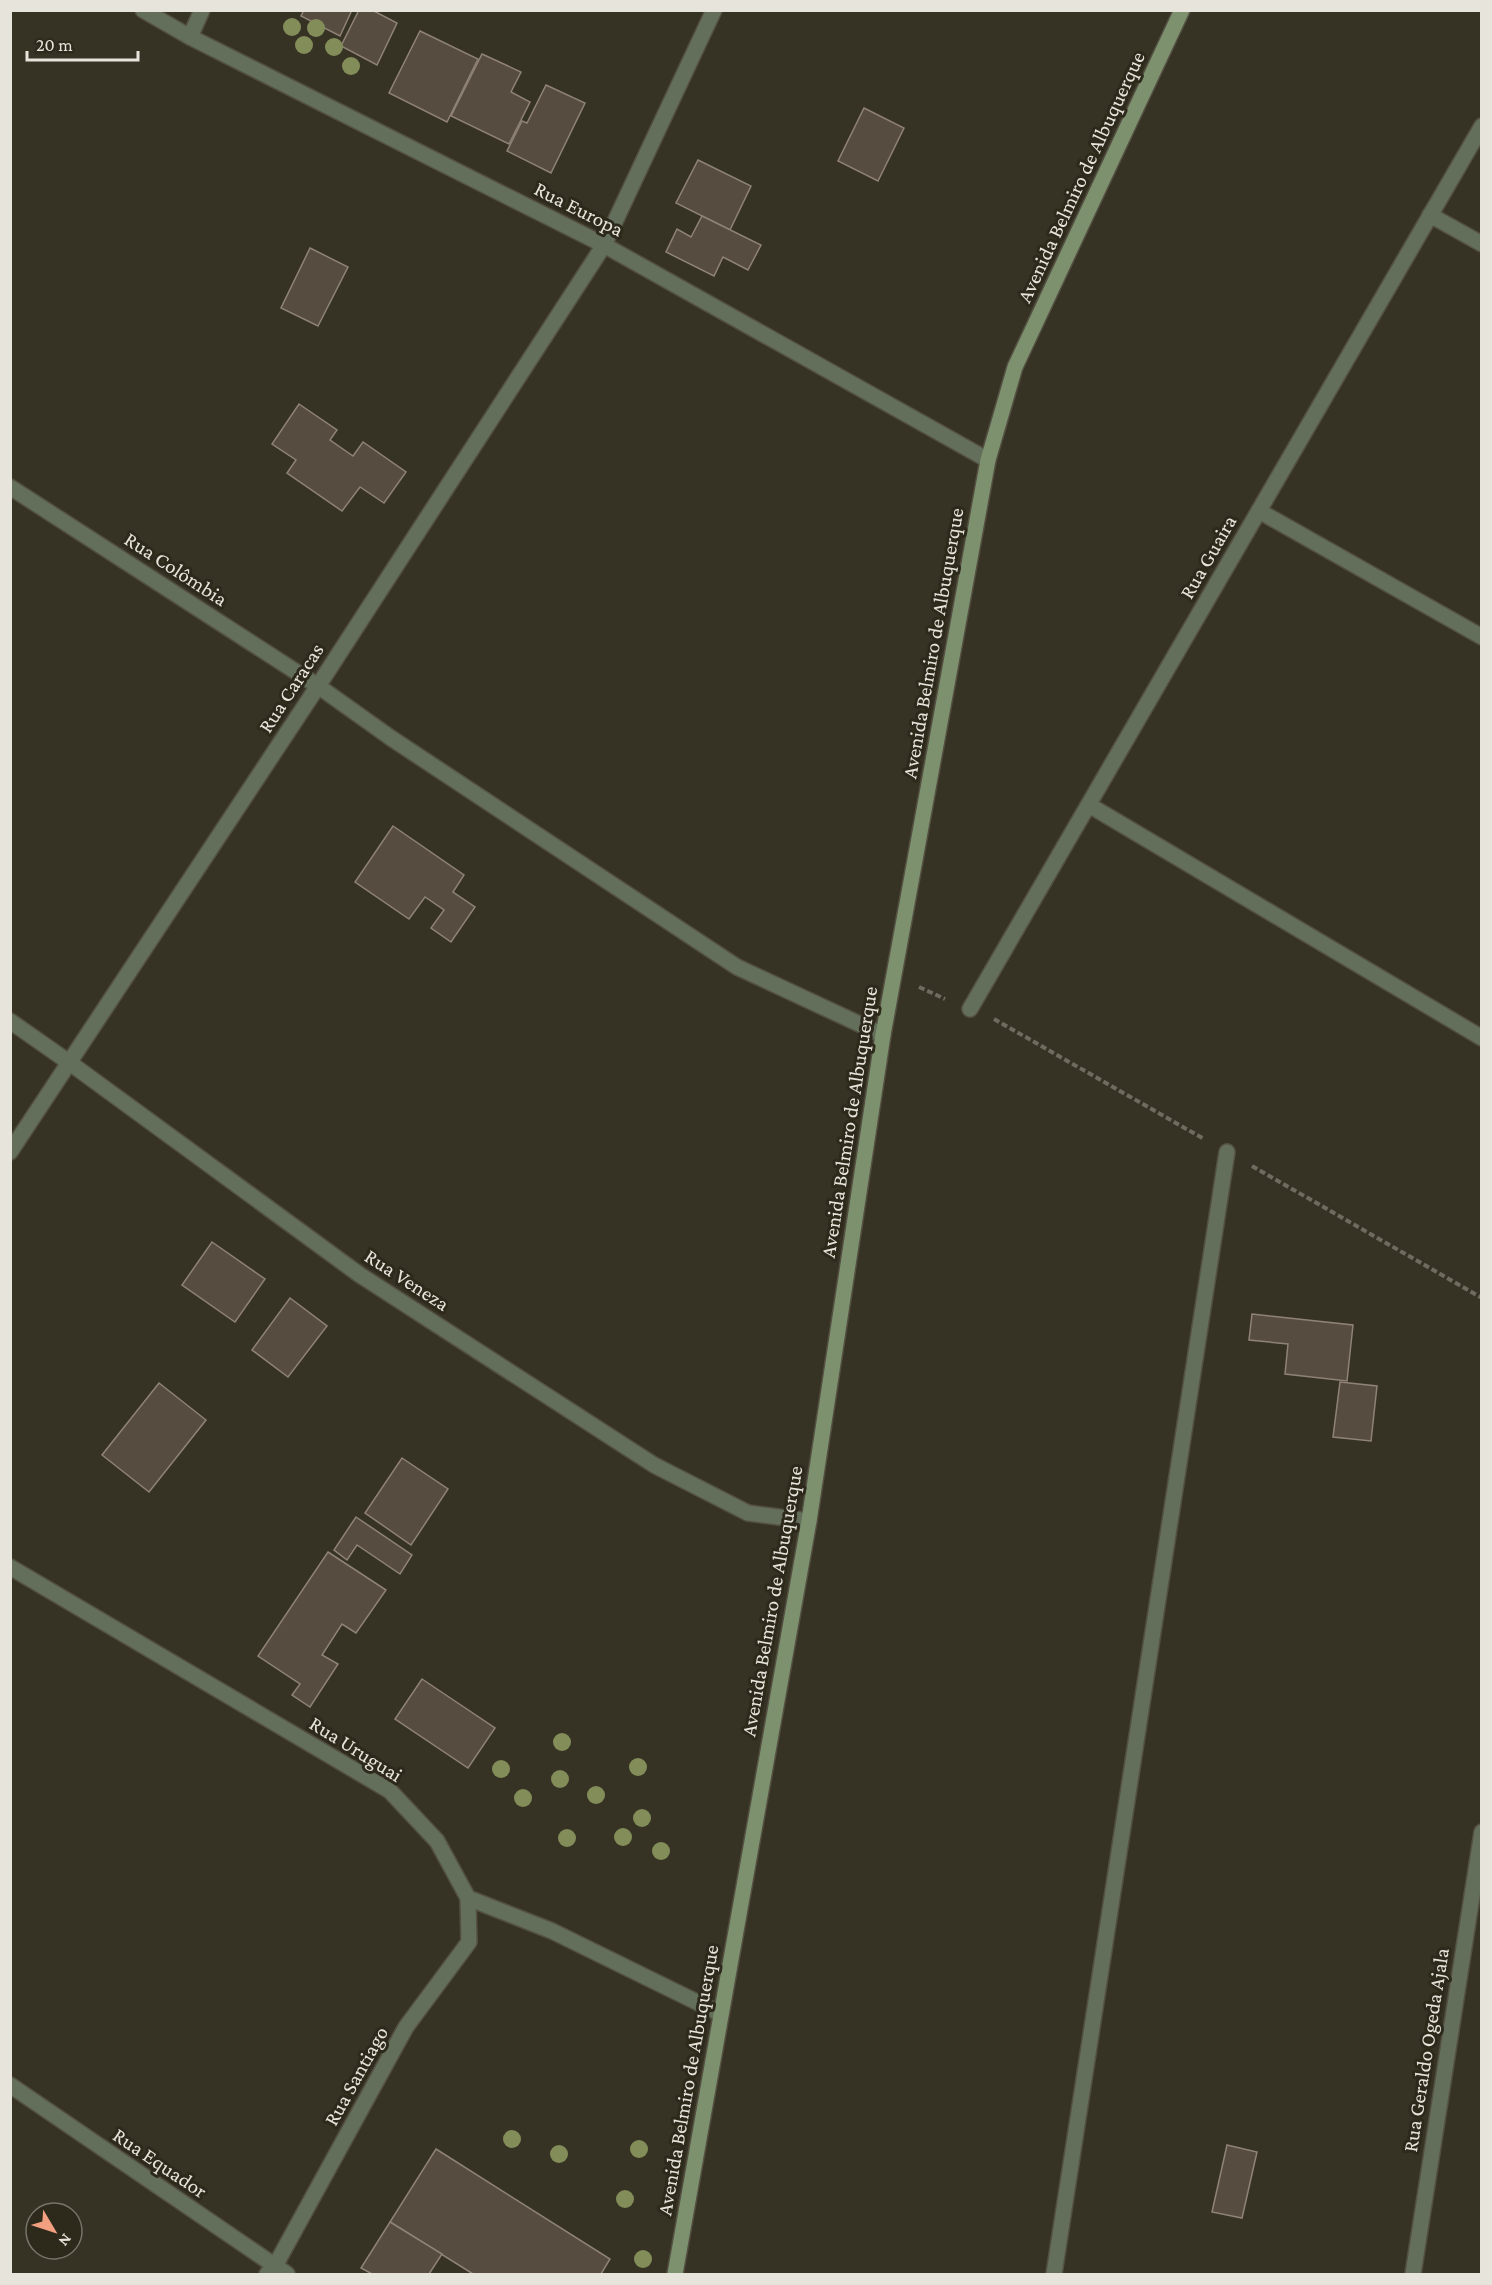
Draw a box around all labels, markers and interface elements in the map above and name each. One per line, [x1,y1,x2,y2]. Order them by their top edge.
scale bar [27,24,138,62]
text: 20 m [36,35,73,55]
street label: Avenida Belmiro de Albuquerque [1012,48,1150,306]
street label: Rua Europa [530,176,628,242]
street label: Avenida Belmiro de Albuquerque [897,506,969,780]
street label: Rua Guaira [1174,511,1242,603]
street label: Rua Colômbia [120,527,232,611]
street label: Rua Caracas [253,639,329,737]
street label: Avenida Belmiro de Albuquerque [816,985,882,1259]
street label: Rua Veneza [360,1244,454,1316]
street label: Avenida Belmiro de Albuquerque [736,1464,808,1738]
street label: Rua Uruguai [305,1711,407,1787]
street label: Avenida Belmiro de Albuquerque [652,1943,724,2217]
street label: Rua Geraldo Ogeda Ajala [1398,1946,1454,2154]
street label: Rua Santiago [319,2022,393,2130]
street label: Rua Equador [108,2123,212,2203]
north arrow [24,2201,84,2261]
text: N [55,2231,75,2250]

